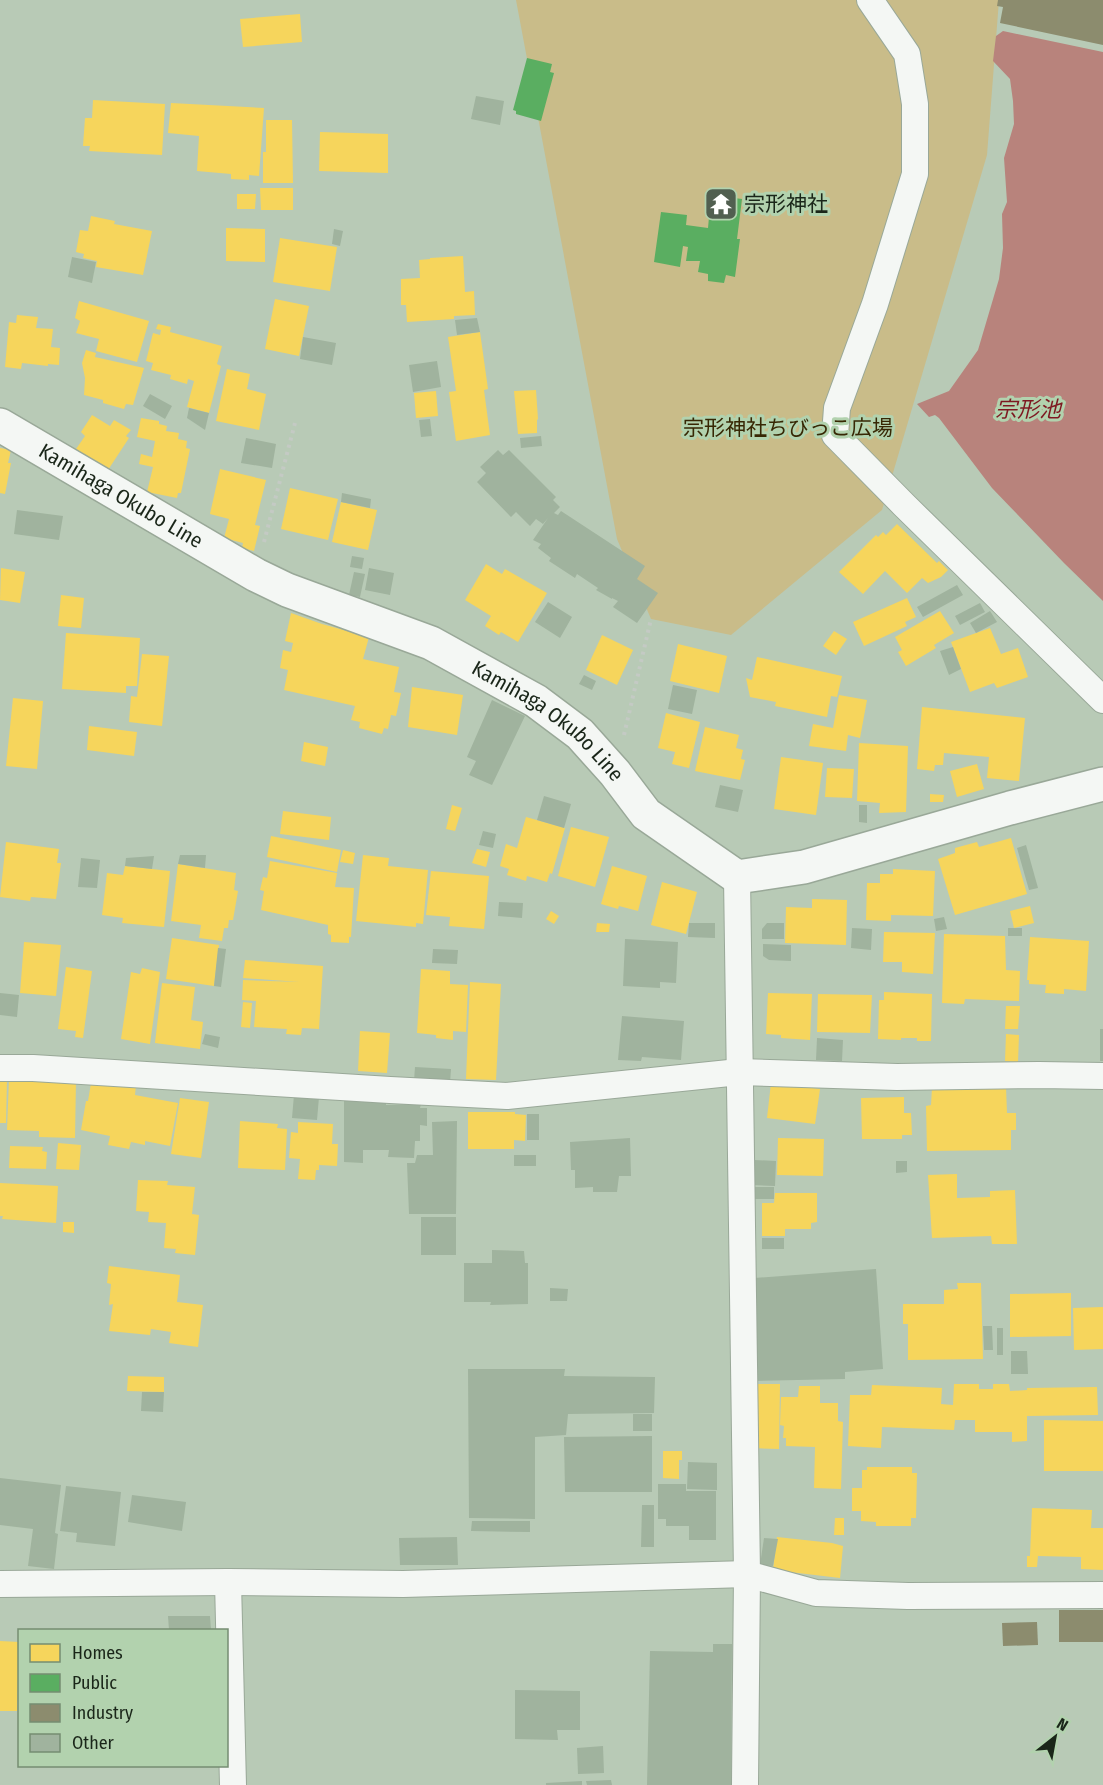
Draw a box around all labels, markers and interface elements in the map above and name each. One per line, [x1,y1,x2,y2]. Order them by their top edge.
temple icon: 宗形神社 [703,186,739,222]
place label: 宗形神社 [744,191,828,217]
water label: 宗形池 [995,396,1063,423]
park label: 宗形神社ちびっこ広場 [683,415,893,441]
street label: Kamihaga Okubo Line [34,438,207,554]
street label: Kamihaga Okubo Line [467,655,630,786]
legend [18,1629,228,1767]
text: Homes [72,1642,123,1664]
text: Public [72,1672,117,1694]
text: Industry [72,1702,133,1724]
north arrow [1025,1707,1085,1767]
text: N [1053,1714,1071,1735]
text: Other [72,1732,115,1754]

